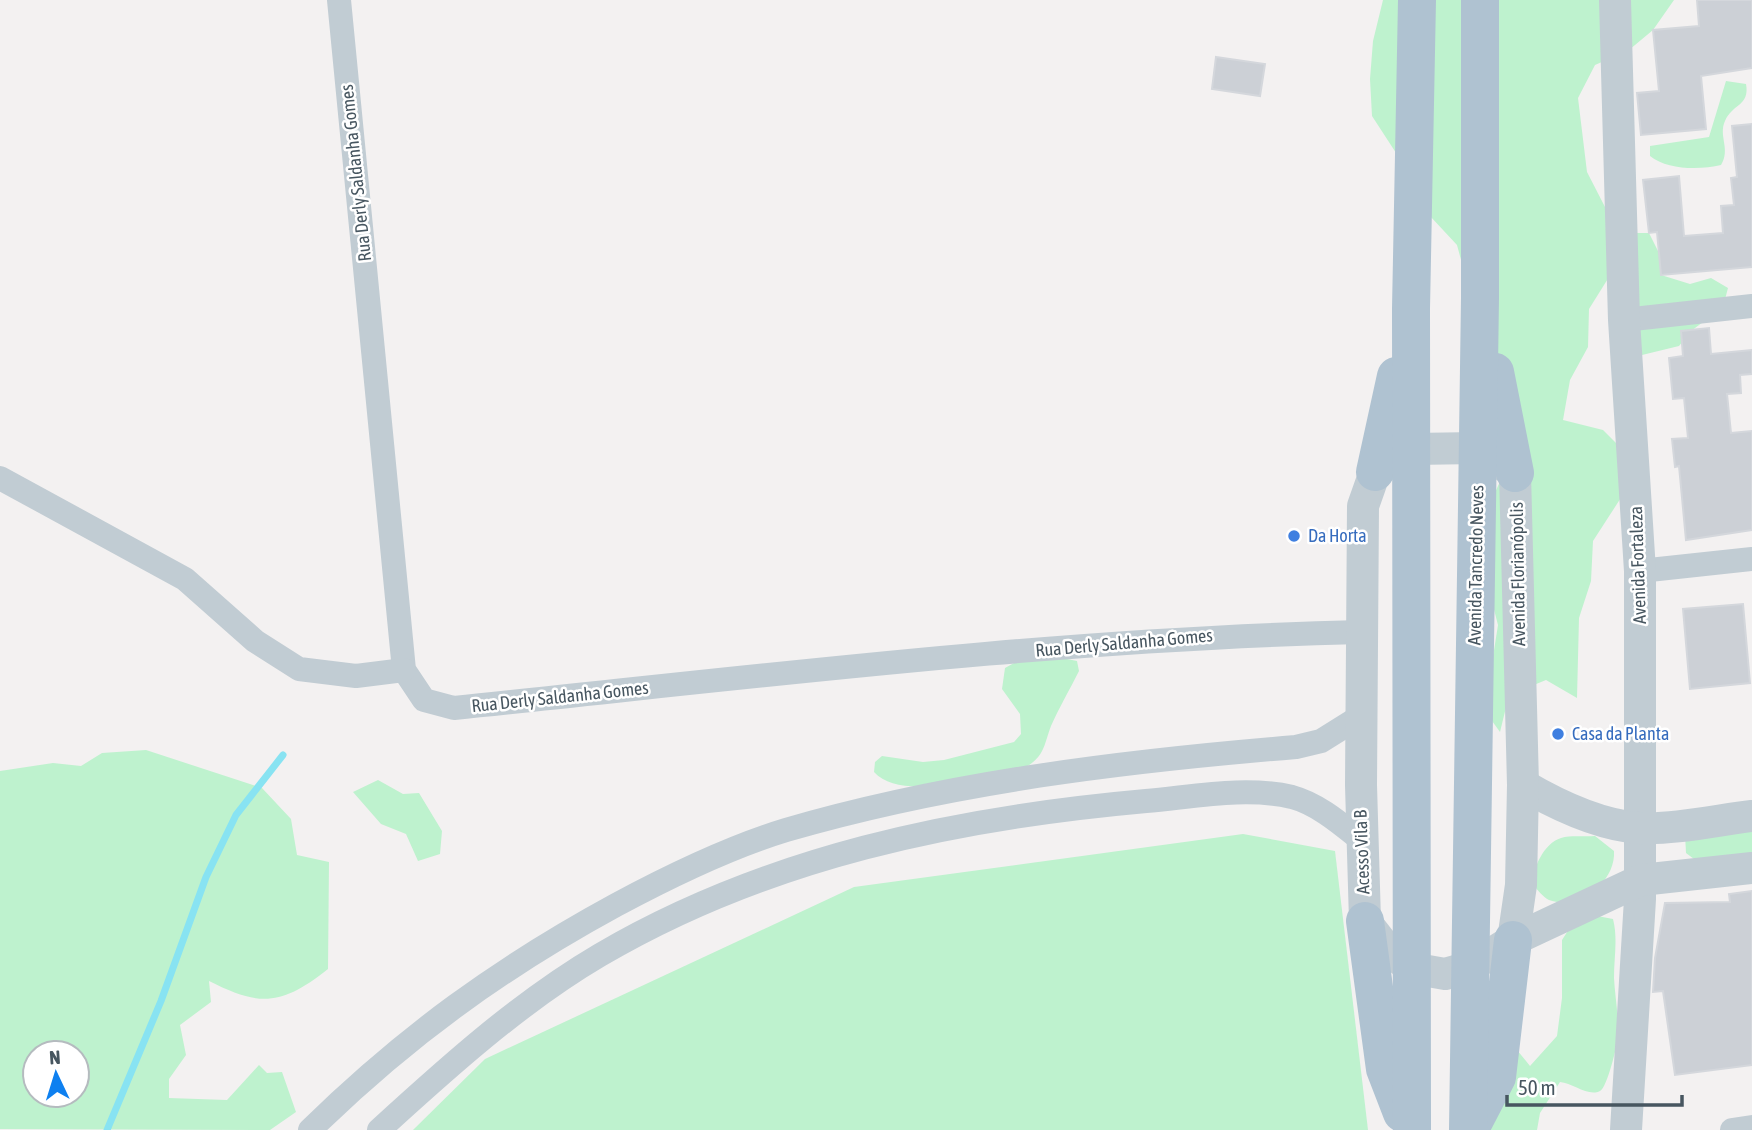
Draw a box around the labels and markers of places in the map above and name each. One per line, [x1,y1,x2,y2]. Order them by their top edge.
place label: Da Horta [1308,525,1367,546]
marker: Da Horta [1286,528,1302,544]
place label: Casa da Planta [1572,723,1669,744]
marker: Casa da Planta [1550,726,1566,742]

